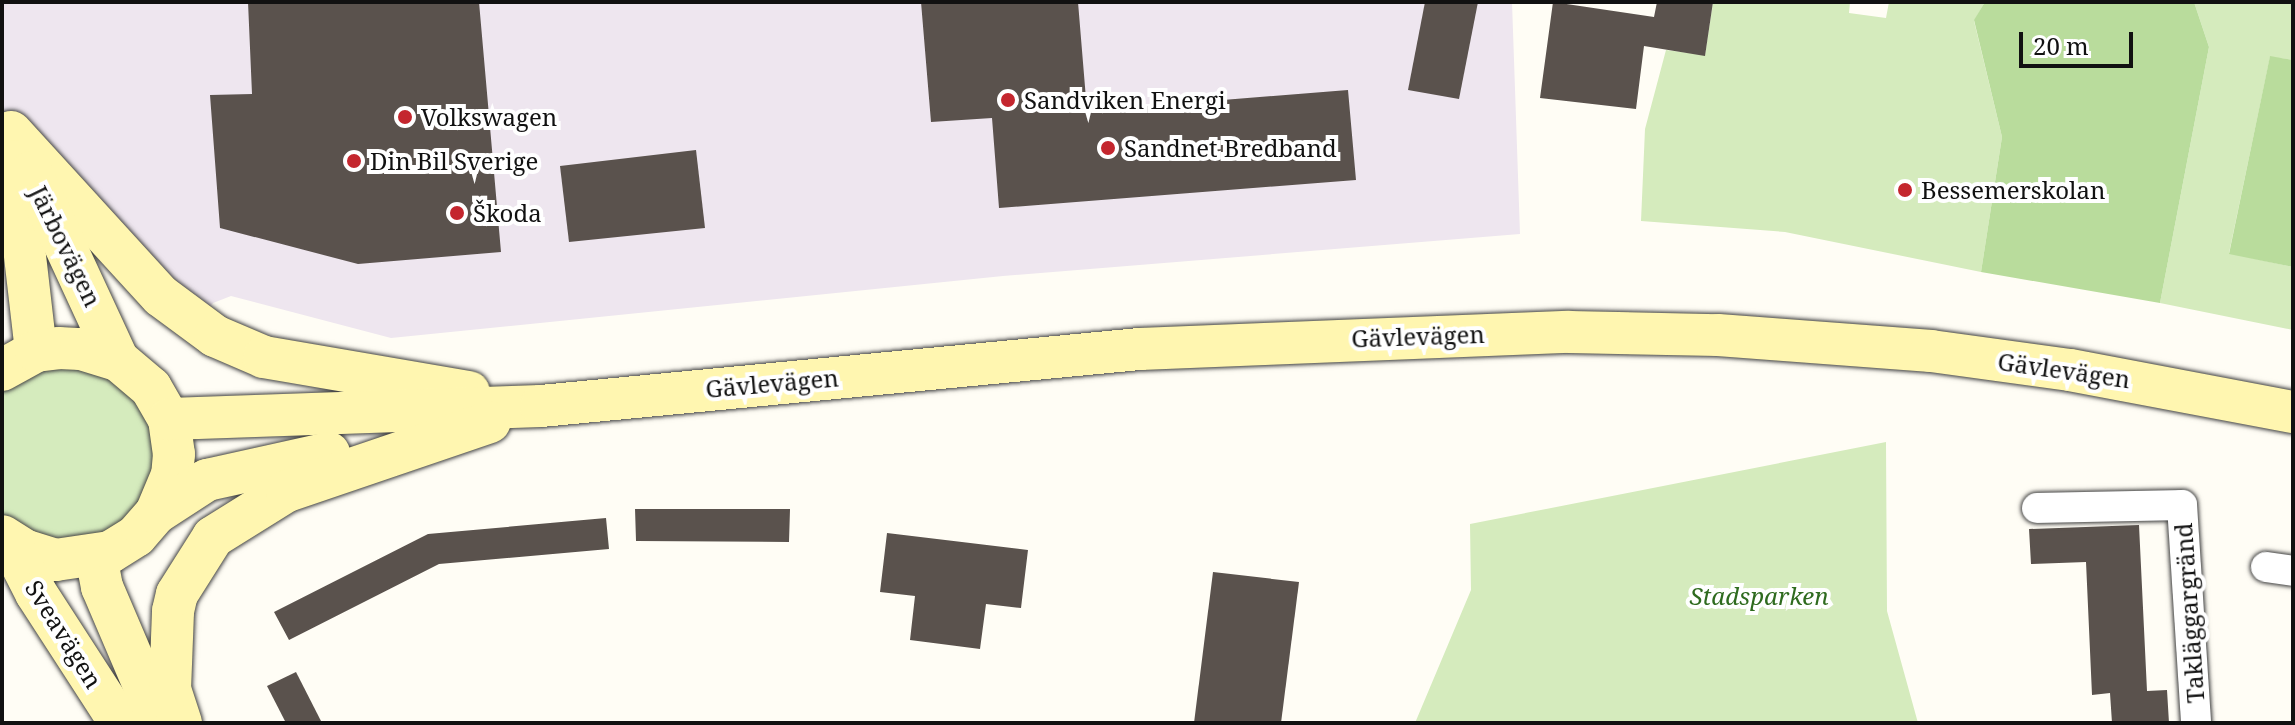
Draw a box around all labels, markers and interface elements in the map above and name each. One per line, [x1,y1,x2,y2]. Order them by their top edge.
scale bar [2023,16,2137,66]
text: 20 m [2033,29,2089,62]
place label: Sandviken Energi [1024,86,1226,114]
marker: Sandviken Energi [999,91,1017,109]
place label: Volkswagen [421,103,557,131]
marker: Volkswagen [396,108,414,126]
place label: Sandnet Bredband [1124,134,1337,162]
marker: Sandnet Bredband [1099,139,1117,157]
place label: Din Bil Sverige [370,147,538,175]
marker: Din Bil Sverige [345,152,363,170]
place label: Bessemerskolan [1921,176,2106,204]
street label: Järbovägen [24,181,108,311]
marker: Bessemerskolan [1896,181,1914,199]
place label: Škoda [473,199,542,227]
marker: Škoda [448,204,466,222]
street label: Gävlevägen [1351,319,1485,353]
street label: Gävlevägen [1996,346,2132,394]
street label: Gävlevägen [704,363,840,403]
street label: Takläggargränd [2168,522,2210,704]
street label: Sveavägen [19,575,109,693]
park label: Stadsparken [1689,582,1829,610]

